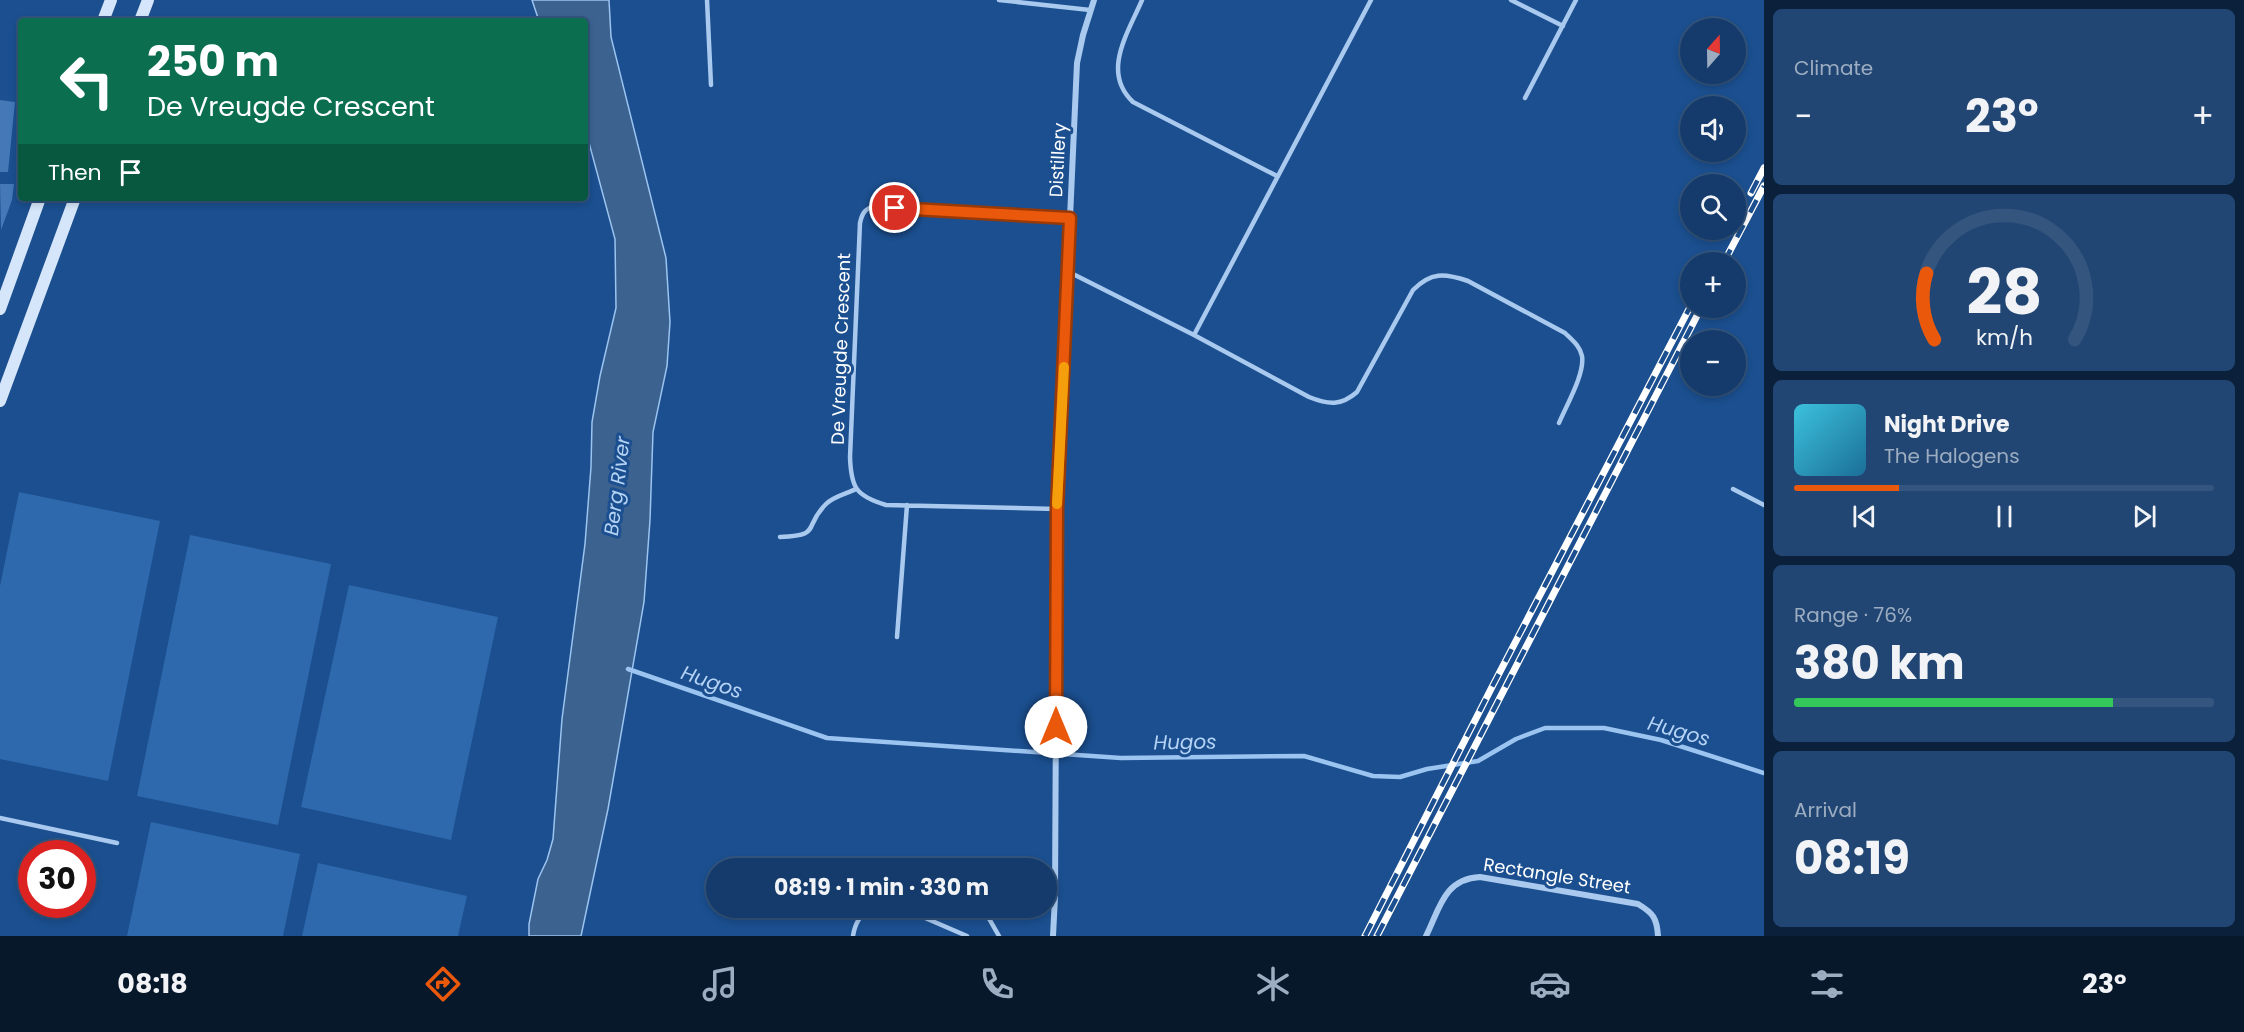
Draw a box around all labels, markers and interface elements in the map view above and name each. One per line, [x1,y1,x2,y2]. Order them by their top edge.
north arrow [1680,18,1746,84]
map controls [1680,18,1746,396]
text: 250 m [147,32,279,91]
icon: left [48,42,126,120]
text: Climate [1794,54,1873,82]
text: 23° [1965,85,2039,148]
text: De Vreugde Crescent [147,88,435,125]
text: − [1794,93,1812,140]
text: + [2191,93,2214,140]
button: sound [1680,96,1746,162]
street label: Distillery [1043,122,1072,198]
icon: arrive [114,156,147,189]
text: Then [48,157,102,188]
button: search [1680,174,1746,240]
pin [869,182,920,233]
icon: arrive [878,191,911,224]
text: 28 [1966,248,2042,336]
button: + [1680,252,1746,318]
street label: De Vreugde Crescent [825,253,856,445]
text: km/h [1975,322,2033,353]
button: − [1680,330,1746,396]
text: Night Drive [1884,409,2010,440]
water label: Berg River [597,434,637,537]
text: The Halogens [1884,442,2020,470]
icon: previous [1848,500,1881,533]
icon: pause [1988,500,2021,533]
icon: next [2128,500,2161,533]
text: Range · 76% [1794,601,1912,629]
text: 380 km [1794,632,1965,695]
water label: Hugos [677,658,747,706]
position arrow [1024,695,1088,759]
water label: Hugos [1645,709,1713,753]
water label: Hugos [1153,727,1217,757]
text: Arrival [1794,796,1857,824]
text: 08:19 [1794,827,1910,890]
speed limit sign: 30 [18,840,96,918]
street label: Rectangle Street [1482,852,1632,899]
text: 08:19 · 1 min · 330 m [774,872,989,903]
icon: directions [422,963,464,1005]
icon: music [699,963,741,1005]
icon: phone [976,963,1018,1005]
icon: climate [1252,963,1294,1005]
icon: car [1529,963,1571,1005]
icon: filters [1806,963,1848,1005]
text: 08:18 [117,965,188,1002]
text: 23° [2082,965,2127,1002]

